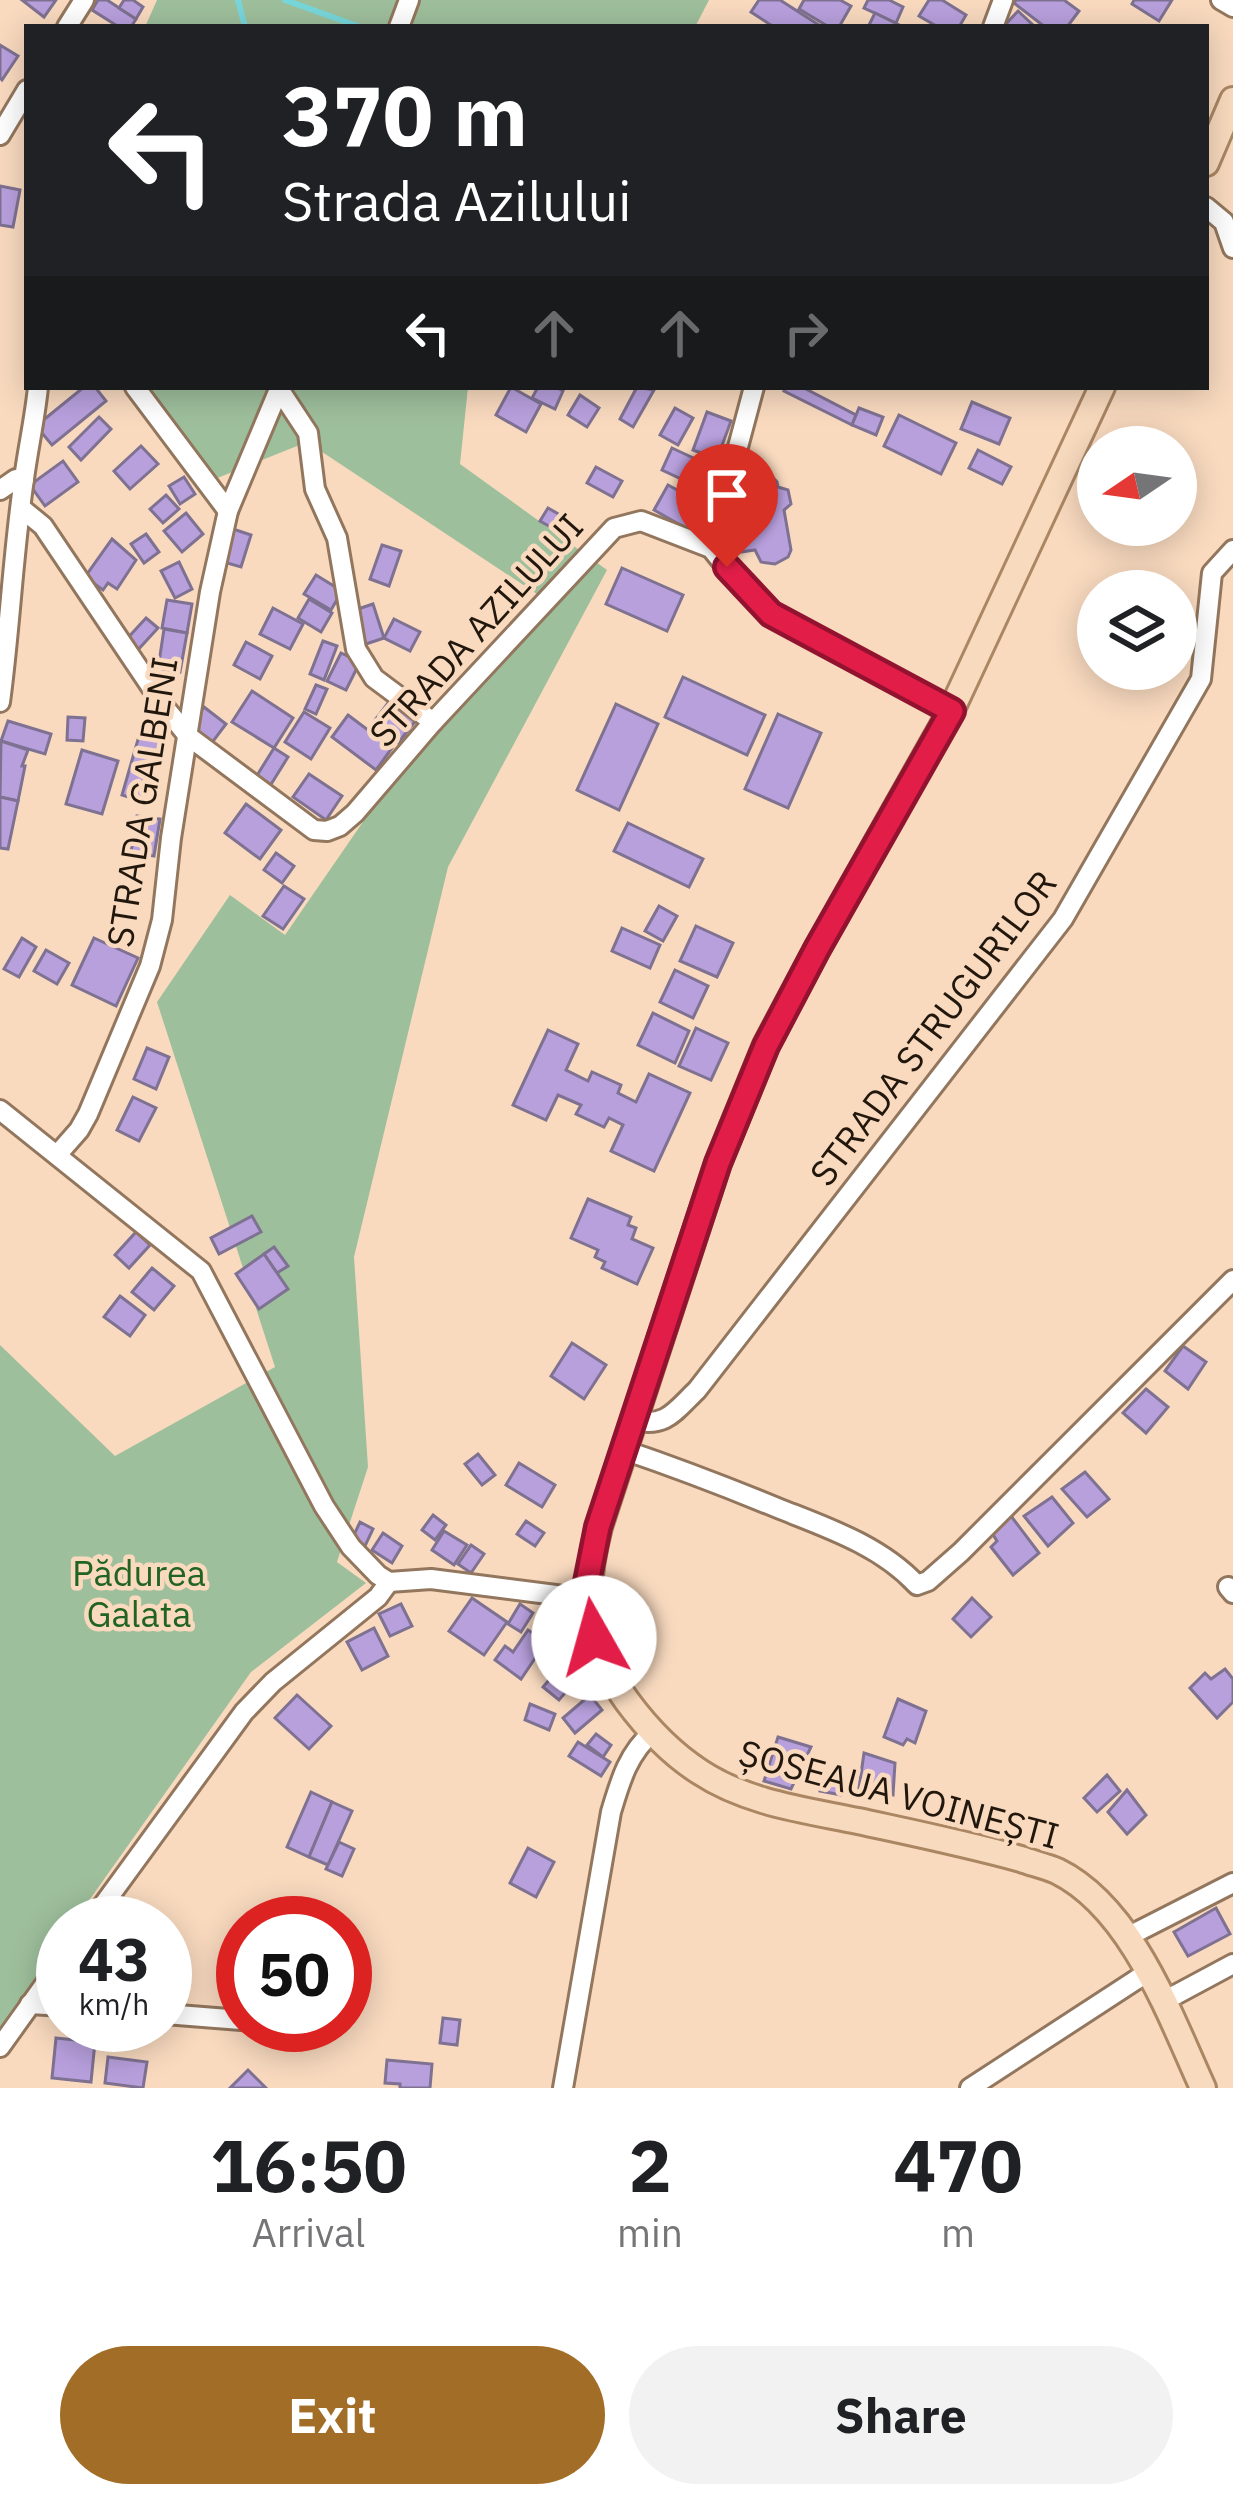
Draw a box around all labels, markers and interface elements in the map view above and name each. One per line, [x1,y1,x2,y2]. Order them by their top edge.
text: 370 m [282,60,528,169]
icon: left [84,72,240,228]
text: Strada Azilului [282,166,632,236]
icon: left [395,300,461,366]
icon: ahead [521,300,587,366]
icon: ahead [647,300,713,366]
icon: right [773,300,839,366]
north arrow [1077,426,1197,546]
map controls [1077,426,1197,690]
pin [676,444,778,567]
icon: arrive [694,462,760,528]
street label: STRADA AZILULUI [358,503,593,756]
button: layers [1077,570,1197,690]
street label: STRADA GALBENI [95,654,188,950]
street label: STRADA STRUGURILOR [799,861,1067,1195]
park label: Pădurea Galata [72,1549,206,1637]
position arrow [531,1575,657,1701]
street label: ȘOSEAUA VOINEȘTI [734,1728,1064,1859]
speed limit sign: 50 [216,1896,372,2052]
text: 43 [78,1919,150,1998]
text: km/h [79,1984,149,2023]
text: 16:50 [210,2118,407,2212]
text: 2 [628,2118,672,2212]
text: 470 [893,2118,1023,2212]
text: Arrival [252,2207,365,2258]
text: min [617,2207,683,2258]
text: m [941,2207,975,2258]
button: Exit [60,2346,605,2484]
button: Share [629,2346,1173,2484]

